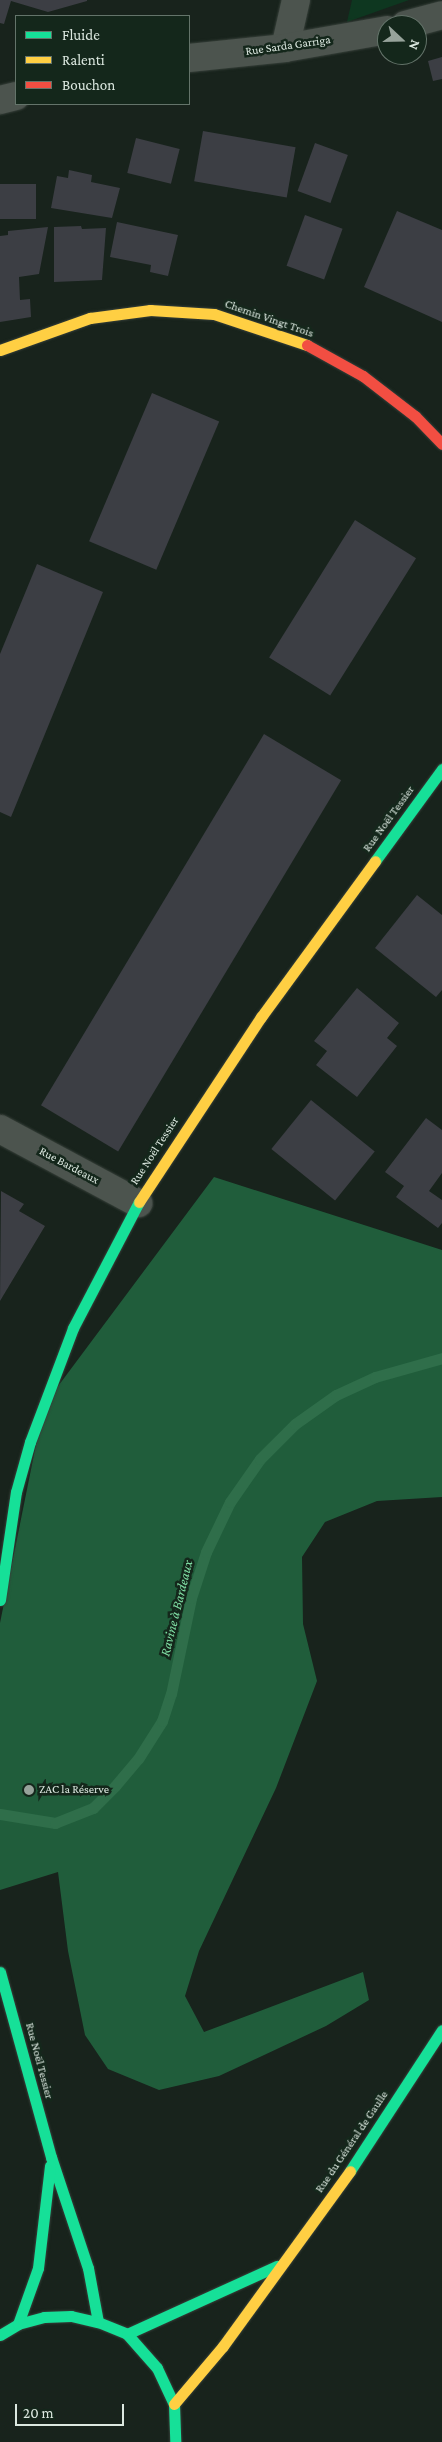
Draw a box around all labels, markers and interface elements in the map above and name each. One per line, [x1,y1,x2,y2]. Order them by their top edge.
legend [15,15,190,105]
north arrow [377,15,427,65]
text: Fluide [62,27,100,43]
street label: Rue Sarda Garriga [245,33,331,59]
text: N [406,38,424,52]
text: Ralenti [62,52,105,68]
text: Bouchon [62,77,115,93]
street label: Chemin Vingt Trois [223,297,315,341]
street label: Rue Noël Tessier [360,783,418,855]
street label: Rue Noël Tessier [128,1114,182,1188]
street label: Rue Bardeaux [37,1144,101,1188]
water label: Ravine à Bardeaux [156,1558,196,1658]
place label: ZAC la Réserve [39,1783,109,1797]
marker: ZAC la Réserve [23,1784,35,1796]
street label: Rue Noël Tessier [22,2021,56,2101]
street label: Rue du Général de Gaulle [313,2088,391,2196]
scale bar [18,2394,126,2426]
text: 20 m [23,2405,54,2421]

